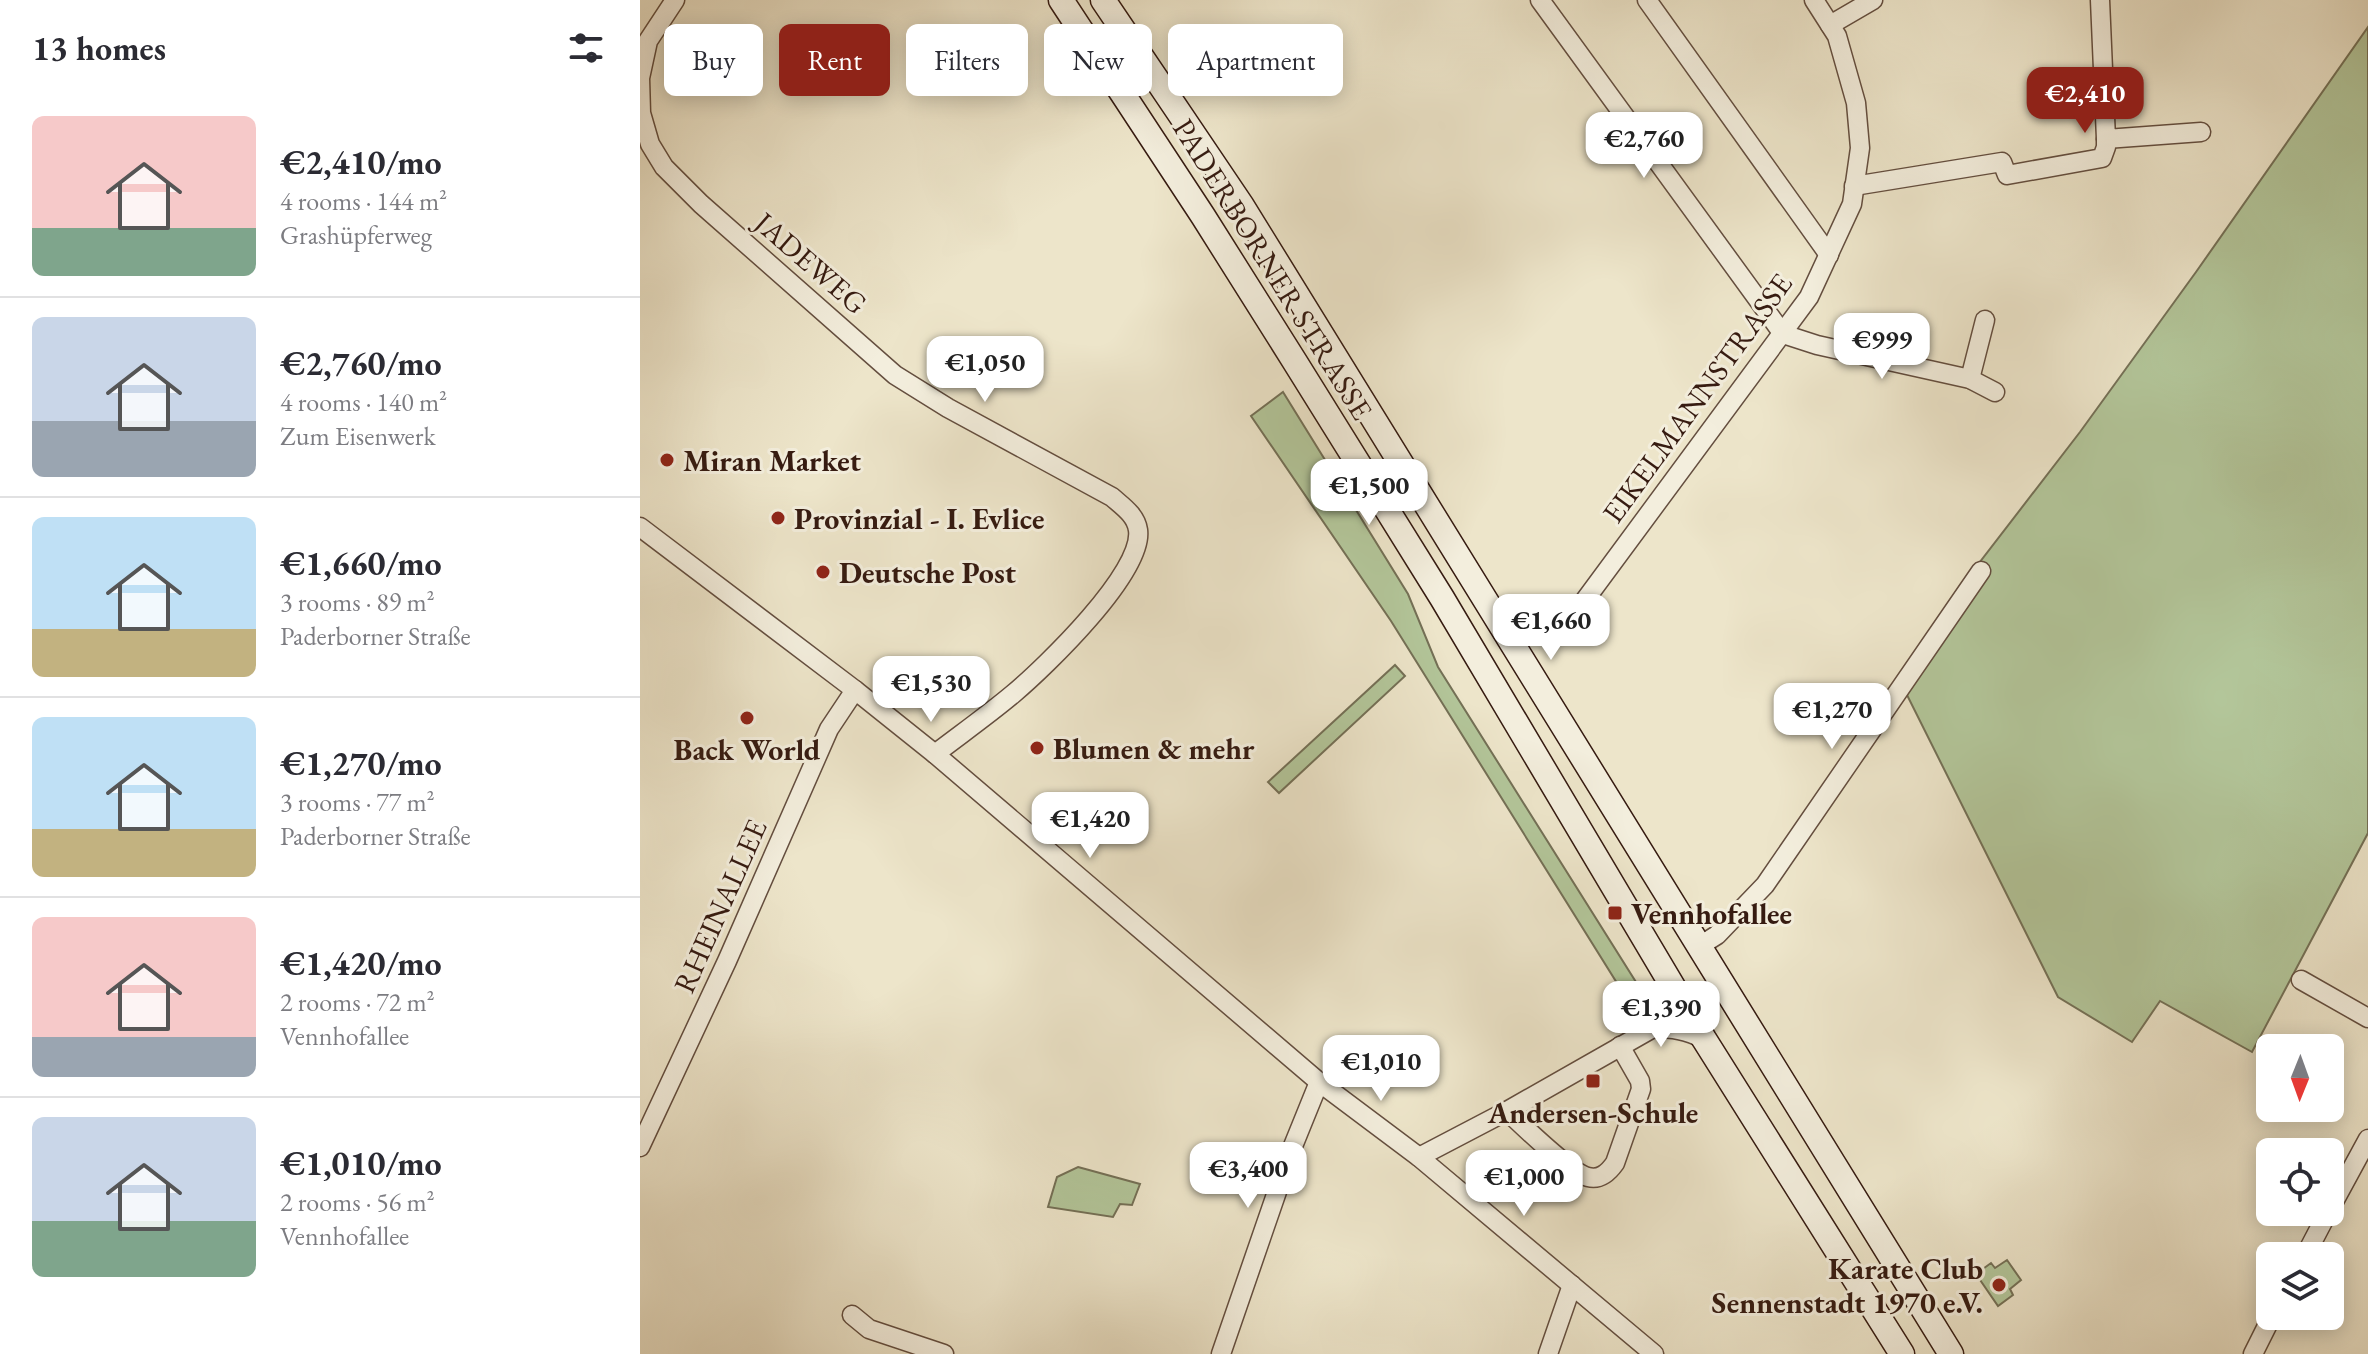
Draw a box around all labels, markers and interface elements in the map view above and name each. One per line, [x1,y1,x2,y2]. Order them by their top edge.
chip: Buy [664,24,763,96]
chip: Rent [779,24,890,96]
chip: Filters [906,24,1028,96]
chip: New [1044,24,1152,96]
chip: Apartment [1168,24,1343,96]
text: 13 homes [32,26,166,70]
icon: filters [564,26,608,70]
pin: €2,410 [2020,67,2150,135]
text: €2,410 [2045,76,2125,110]
street label: PADERBORNER STRASSE [1164,111,1382,427]
pin: €2,760 [1579,112,1709,180]
text: €2,760 [1604,121,1684,155]
text: €2,410/mo [280,140,442,184]
icon: home [96,148,192,244]
text: 4 rooms · 144 m² [280,184,447,218]
street label: JADEWEG [744,201,875,323]
text: Grashüpferweg [280,218,432,252]
street label: EIKELMANNSTRASSE [1593,265,1801,531]
pin: €999 [1835,313,1929,381]
text: €999 [1852,322,1912,356]
pin: €1,050 [920,336,1050,404]
text: €2,760/mo [280,341,442,385]
text: €1,050 [945,345,1025,379]
icon: home [96,349,192,445]
text: 4 rooms · 140 m² [280,385,447,419]
text: Zum Eisenwerk [280,419,436,453]
place label: Miran Market [683,441,862,480]
marker: Miran Market [658,451,676,469]
pin: €1,500 [1304,459,1434,527]
text: €1,500 [1329,468,1409,502]
place label: Provinzial - I. Evlice [794,499,1045,538]
marker: Provinzial - I. Evlice [769,509,787,527]
text: €1,660/mo [280,541,442,585]
icon: home [96,549,192,645]
place label: Deutsche Post [839,553,1017,592]
marker: Deutsche Post [814,563,832,581]
text: 3 rooms · 89 m² [280,585,435,619]
pin: €1,660 [1486,594,1616,662]
text: €1,660 [1511,603,1591,637]
text: Paderborner Straße [280,619,471,653]
pin: €1,530 [866,656,996,724]
text: €1,530 [891,665,971,699]
pin: €1,270 [1767,683,1897,751]
text: €1,270 [1792,692,1872,726]
marker: Back World [738,709,756,727]
place label: Blumen & mehr [1053,729,1255,768]
place label: Back World [674,730,821,769]
marker: Blumen & mehr [1028,739,1046,757]
text: €1,270/mo [280,741,442,785]
icon: home [96,749,192,845]
text: 3 rooms · 77 m² [280,785,435,819]
pin: €1,420 [1025,792,1155,860]
text: €1,420 [1050,801,1130,835]
street label: RHEINALLEE [664,813,776,999]
text: Paderborner Straße [280,819,471,853]
place label: Vennhofallee [1631,894,1792,933]
marker: Vennhofallee [1606,904,1624,922]
text: €1,420/mo [280,941,442,985]
icon: home [96,949,192,1045]
pin: €1,390 [1596,981,1726,1049]
text: 2 rooms · 72 m² [280,985,435,1019]
text: €1,390 [1621,990,1701,1024]
text: Vennhofallee [280,1019,409,1053]
north arrow [2256,1034,2344,1122]
map controls [2256,1034,2344,1330]
pin: €1,010 [1316,1035,1446,1103]
text: €1,010 [1341,1044,1421,1078]
marker: Andersen-Schule [1584,1072,1602,1090]
place label: Andersen-Schule [1487,1093,1698,1132]
button: locate [2256,1138,2344,1226]
text: €1,010/mo [280,1141,442,1185]
pin: €3,400 [1183,1142,1313,1210]
icon: home [96,1149,192,1245]
pin: €1,000 [1459,1150,1589,1218]
text: €3,400 [1208,1151,1288,1185]
text: €1,000 [1484,1159,1564,1193]
text: 2 rooms · 56 m² [280,1185,435,1219]
text: Vennhofallee [280,1219,409,1253]
button: layers [2256,1242,2344,1330]
place label: Karate Club Sennenstadt 1970 e.V. [1712,1249,1983,1322]
marker: Karate Club Sennenstadt 1970 e.V. [1990,1276,2008,1294]

